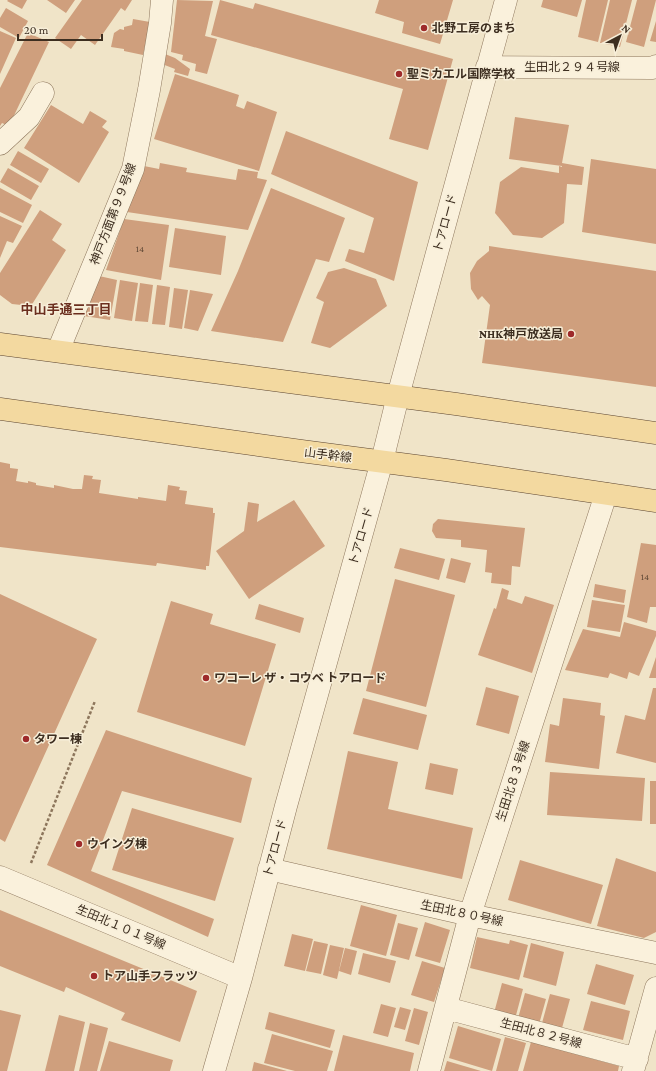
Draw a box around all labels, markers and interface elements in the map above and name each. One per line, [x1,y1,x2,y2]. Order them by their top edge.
scale bar [18,16,102,42]
north arrow [600,16,640,56]
place label: 北野工房のまち [432,21,516,35]
text: N [620,21,634,36]
text: 20 m [24,23,49,37]
marker: 北野工房のまち [419,23,429,33]
street label: 生田北２９４号線 [524,60,620,74]
place label: 聖ミカエル国際学校 [407,67,515,81]
marker: 聖ミカエル国際学校 [394,69,404,79]
street label: 神戸方面第９９号線 [87,161,139,267]
street label: トアロード [430,192,460,254]
house number: 14 [136,243,144,254]
district label: 中山手通三丁目 [20,302,112,317]
place label: NHK神戸放送局 [479,327,563,341]
marker: NHK神戸放送局 [566,329,576,339]
street label: 山手幹線 [303,445,353,465]
street label: トアロード [346,505,376,567]
house number: 14 [641,571,649,582]
place label: ワコーレ ザ・コウベ トアロード [214,671,386,685]
marker: ワコーレ ザ・コウベ トアロード [201,673,211,683]
place label: タワー棟 [34,732,82,746]
marker: タワー棟 [21,734,31,744]
street label: 生田北８３号線 [493,739,533,823]
street label: トアロード [260,817,290,879]
place label: ウイング棟 [87,837,147,851]
marker: ウイング棟 [74,839,84,849]
street label: 生田北８０号線 [419,897,505,929]
street label: 生田北１０１号線 [74,902,168,952]
place label: トア山手フラッツ [102,969,198,983]
marker: トア山手フラッツ [89,971,99,981]
street label: 生田北８２号線 [499,1015,583,1051]

